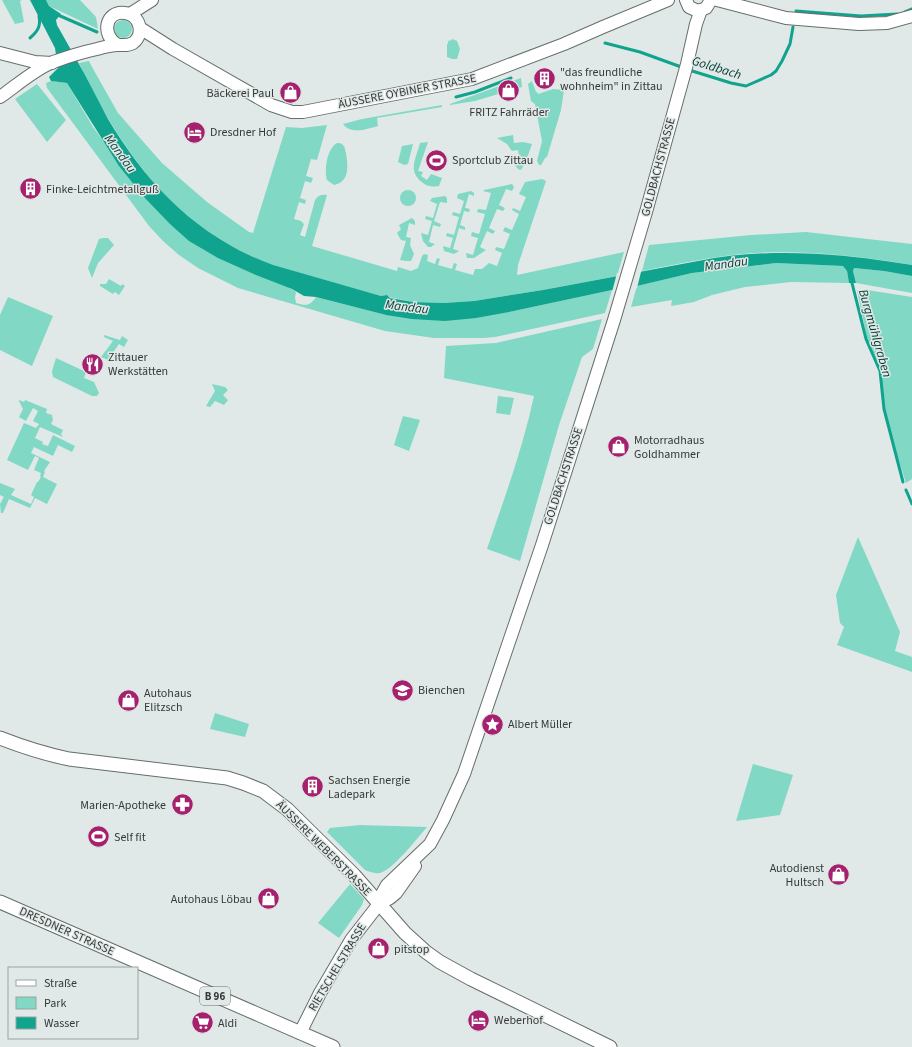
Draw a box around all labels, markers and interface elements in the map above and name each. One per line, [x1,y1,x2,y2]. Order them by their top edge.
water label: Goldbach [690,52,744,84]
place label: "das freundliche wohnheim" in Zittau [560,64,663,95]
building icon: "das freundliche wohnheim" in Zittau [532,66,558,92]
street label: ÄUSSERE OYBINER STRASSE [337,70,478,113]
shop icon: FRITZ Fahrräder [496,78,522,104]
shop icon: Bäckerei Paul [277,80,303,106]
place label: Bäckerei Paul [206,85,274,102]
place label: FRITZ Fahrräder [469,104,550,121]
street label: GOLDBACHSTRASSE [637,116,680,218]
hotel icon: Dresdner Hof [182,119,208,145]
place label: Dresdner Hof [210,124,276,141]
water label: Mandau [100,131,140,177]
sports icon: Sportclub Zittau [423,147,449,173]
place label: Sportclub Zittau [452,152,533,169]
building icon: Finke-Leichtmetallguß [18,176,44,202]
place label: Finke-Leichtmetallguß [46,181,159,198]
water label: Mandau [703,252,749,276]
water label: Burgmühlgraben [854,287,896,380]
water label: Mandau [384,295,430,319]
place label: Zittauer Werkstätten [108,349,168,380]
restaurant icon: Zittauer Werkstätten [80,351,106,377]
street label: GOLDBACHSTRASSE [540,425,587,527]
place label: Motorradhaus Goldhammer [634,432,704,463]
shop icon: Motorradhaus Goldhammer [605,434,631,460]
school or university icon: Bienchen [390,677,416,703]
place label: Bienchen [418,682,465,699]
place label: Autohaus Elitzsch [144,685,192,716]
shop icon: Autohaus Elitzsch [116,687,142,713]
place icon: Albert Müller [480,711,506,737]
place label: Albert Müller [508,716,573,733]
place label: Sachsen Energie Ladepark [328,772,410,803]
building icon: Sachsen Energie Ladepark [300,774,326,800]
pharmacy icon: Marien-Apotheke [169,792,195,818]
place label: Marien-Apotheke [80,797,166,814]
street label: ÄUSSERE WEBERSTRASSE [272,797,375,900]
sports icon: Self fit [85,824,111,850]
place label: Self fit [114,829,146,846]
place label: Autodienst Hultsch [770,860,824,891]
shop icon: Autodienst Hultsch [826,862,852,888]
shop icon: Autohaus Löbau [255,886,281,912]
place label: Autohaus Löbau [171,891,252,908]
street label: DRESDNER STRASSE [17,903,117,960]
street label: RIETSCHELSTRASSE [304,920,370,1015]
shop icon: pitstop [365,936,391,962]
place label: pitstop [394,941,430,958]
legend [8,967,138,1039]
text: Straße [44,975,77,992]
road number: B 96 [200,987,230,1005]
text: Park [44,995,66,1012]
hotel icon: Weberhof [465,1007,491,1033]
supermarket icon: Aldi [189,1010,215,1036]
place label: Weberhof [494,1012,543,1029]
text: Wasser [44,1015,80,1032]
place label: Aldi [218,1015,237,1032]

